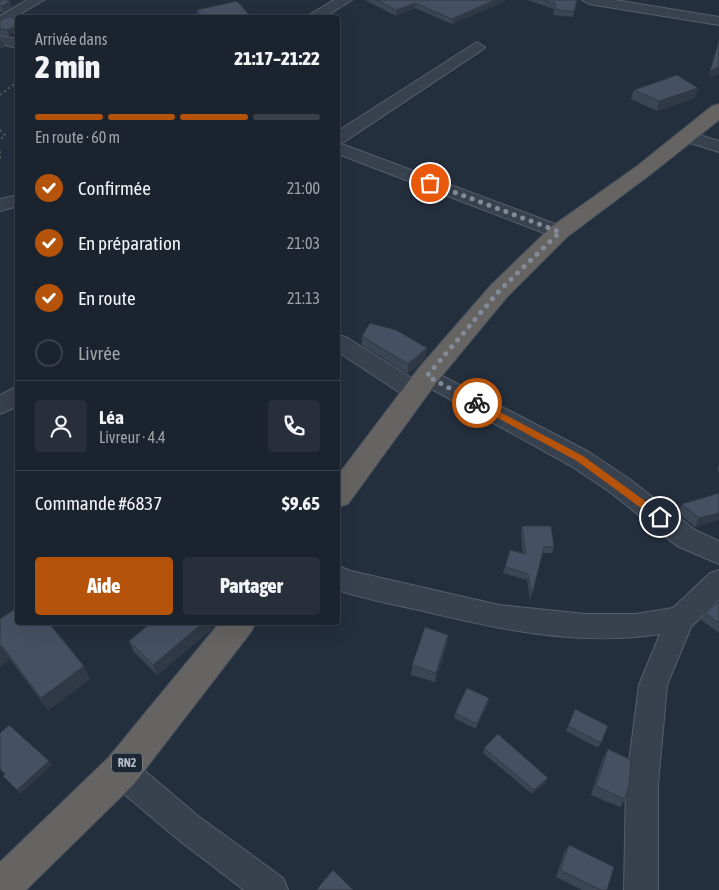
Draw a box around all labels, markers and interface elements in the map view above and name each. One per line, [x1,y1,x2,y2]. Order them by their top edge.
text: Arrivée dans [35,30,107,48]
text: 21:17–21:22 [234,47,320,69]
text: 2 min [35,48,100,85]
text: En route · 60 m [35,128,120,146]
pin [409,162,451,204]
icon: bag [416,169,444,197]
icon: check [35,174,63,202]
text: Confirmée [78,177,151,199]
text: 21:00 [287,179,320,197]
icon: check [35,229,63,257]
text: En préparation [78,232,181,254]
text: 21:03 [287,234,320,252]
icon: check [35,284,63,312]
text: En route [78,287,136,309]
text: 21:13 [287,289,320,307]
text: Livrée [78,342,120,364]
courier [452,378,502,428]
icon: bike [463,389,491,417]
button: person [35,400,87,452]
button: phone [268,400,320,452]
text: Léa [99,406,124,428]
text: Livreur · 4.4 [99,428,166,446]
text: Commande #6837 [35,492,162,514]
text: $9.65 [282,492,320,514]
pin [639,496,681,538]
icon: home [646,503,674,531]
button: Aide [35,557,173,615]
button: Partager [183,557,320,615]
road number: RN2 [112,754,142,772]

